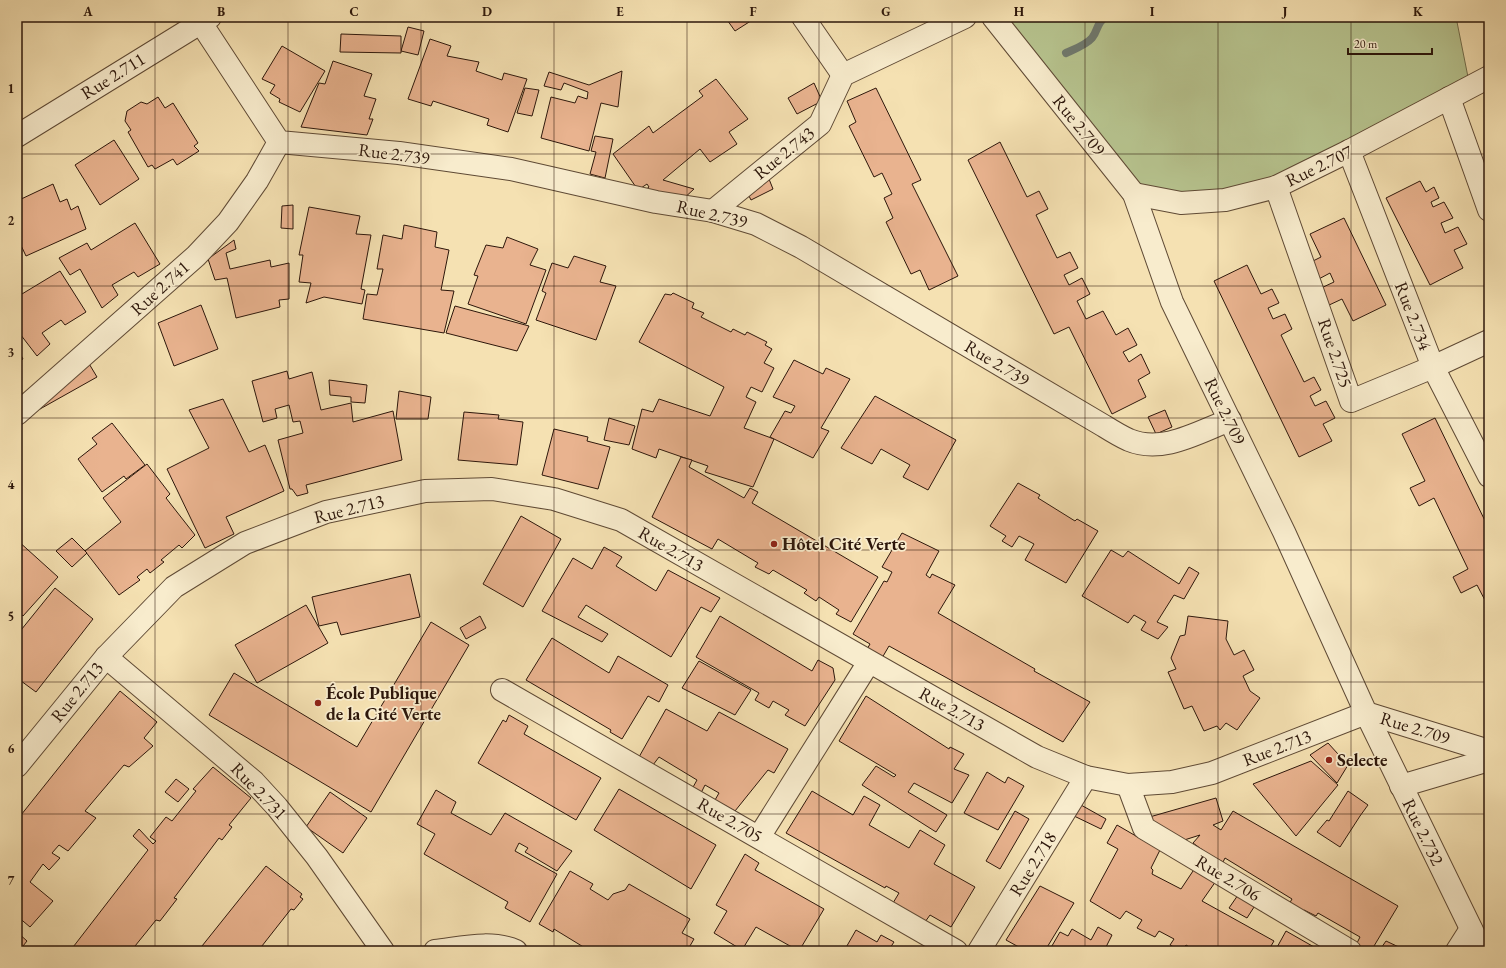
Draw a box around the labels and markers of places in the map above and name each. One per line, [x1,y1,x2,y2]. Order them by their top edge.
place label: Hôtel Cité Verte [782,532,906,555]
marker: Hôtel Cité Verte [769,539,779,549]
place label: École Publique de la Cité Verte [326,681,442,725]
marker: École Publique de la Cité Verte [313,698,323,708]
place label: Selecte [1337,748,1388,771]
marker: Selecte [1324,755,1334,765]

